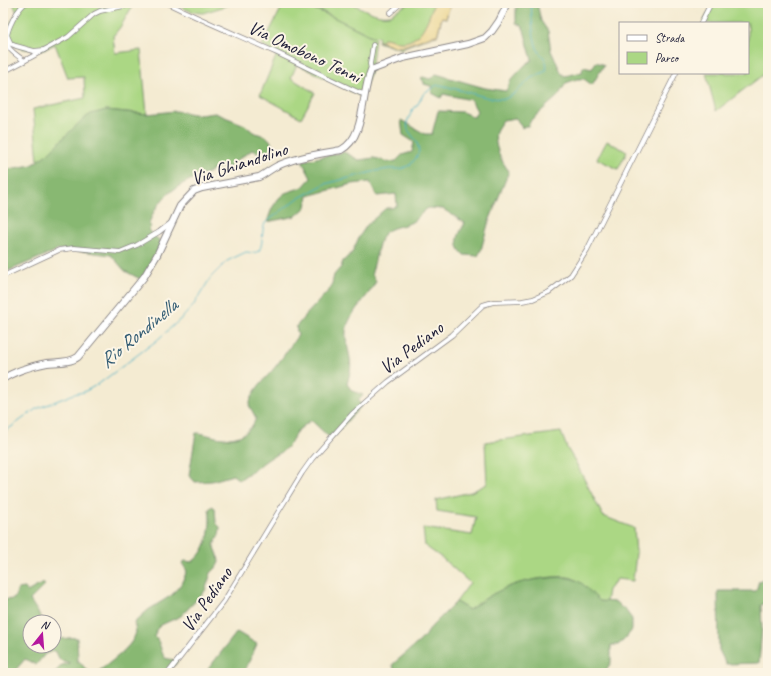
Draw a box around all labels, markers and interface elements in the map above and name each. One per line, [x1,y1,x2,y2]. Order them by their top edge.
street label: Via Omobono Tenni [244,15,367,89]
legend [619,22,749,74]
text: Strada [655,30,685,46]
text: Parco [655,50,680,66]
street label: Via Ghiandolino [188,137,292,191]
water label: Rio Rondinella [94,292,185,373]
street label: Via Pediano [375,315,449,380]
street label: Via Pediano [176,561,239,637]
north arrow [22,614,62,654]
text: N [40,617,52,633]

